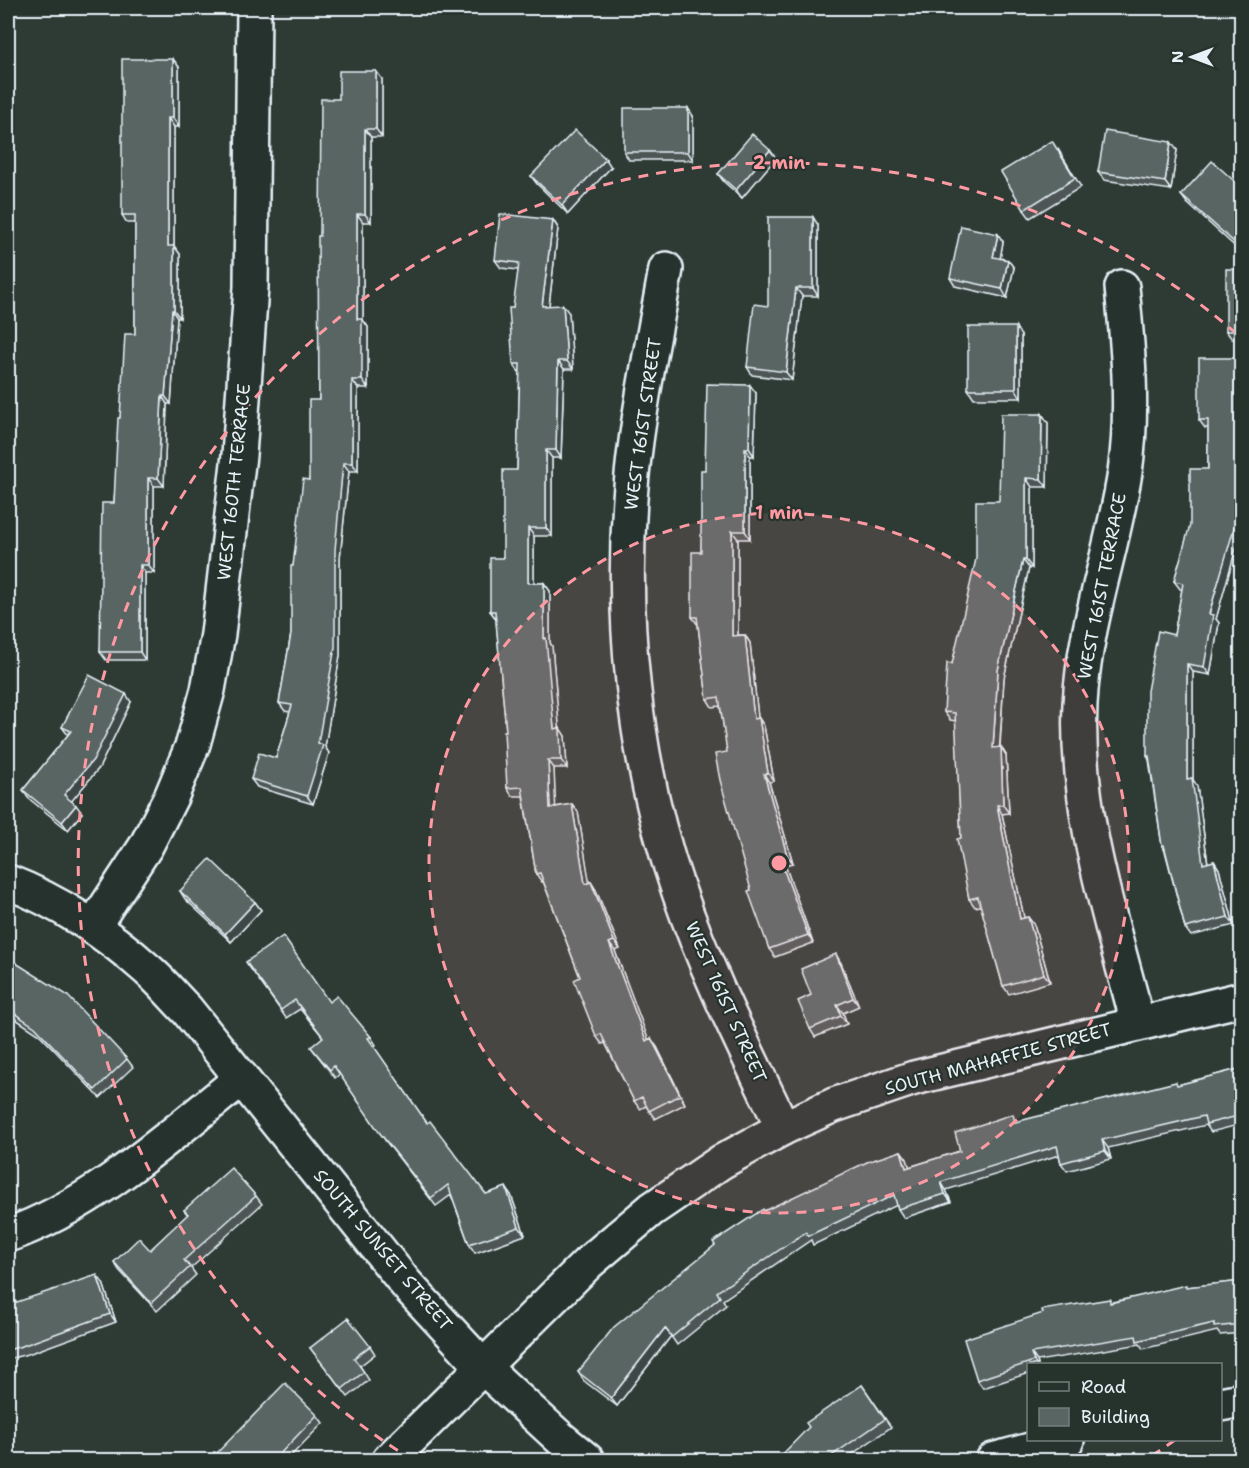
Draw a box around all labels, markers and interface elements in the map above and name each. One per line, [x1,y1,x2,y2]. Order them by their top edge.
north arrow [1162,27,1222,87]
text: N [1167,51,1188,63]
text: 2 min [753,151,805,175]
street label: WEST 161ST STREET [619,336,667,512]
street label: WEST 160TH TERRACE [212,382,256,582]
street label: WEST 161ST TERRACE [1072,491,1132,681]
text: 1 min [755,501,803,525]
centre of rings [769,853,789,873]
street label: WEST 161ST STREET [680,918,772,1086]
street label: SOUTH MAHAFFIE STREET [882,1017,1114,1101]
street label: SOUTH SUNSET STREET [308,1164,458,1336]
legend [1027,1363,1222,1441]
text: Road [1081,1375,1126,1399]
text: Building [1081,1405,1150,1429]

